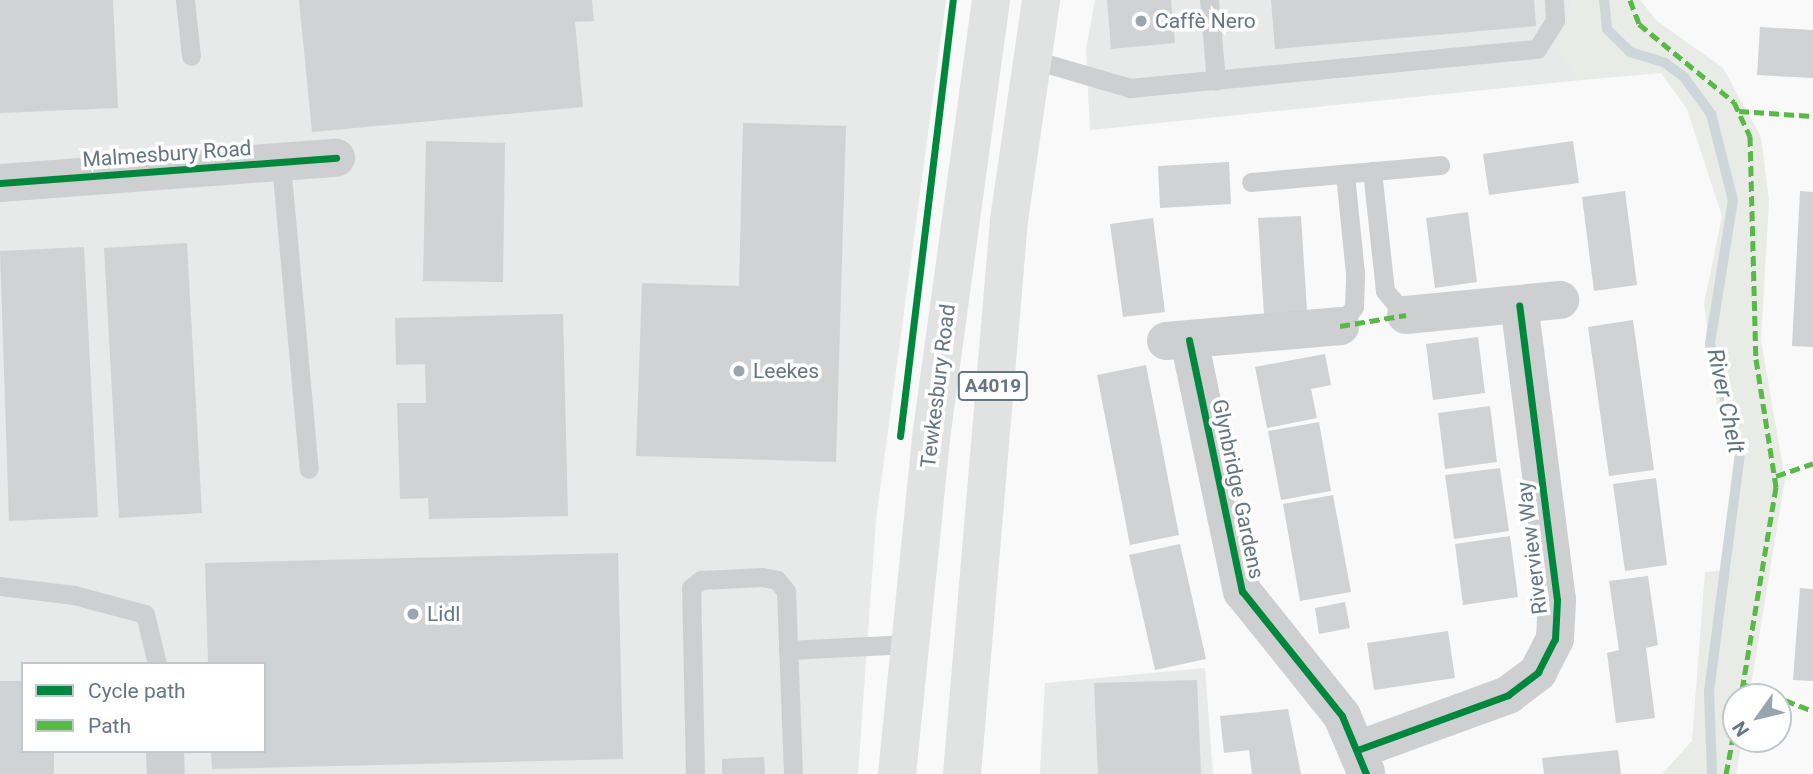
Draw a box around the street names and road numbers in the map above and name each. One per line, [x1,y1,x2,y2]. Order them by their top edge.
street label: Malmesbury Road [82,136,252,172]
street label: Tewkesbury Road [915,303,961,469]
road number: A4019 [956,370,1030,402]
street label: Glynbridge Gardens [1207,397,1269,581]
street label: Riverview Way [1511,480,1553,616]

